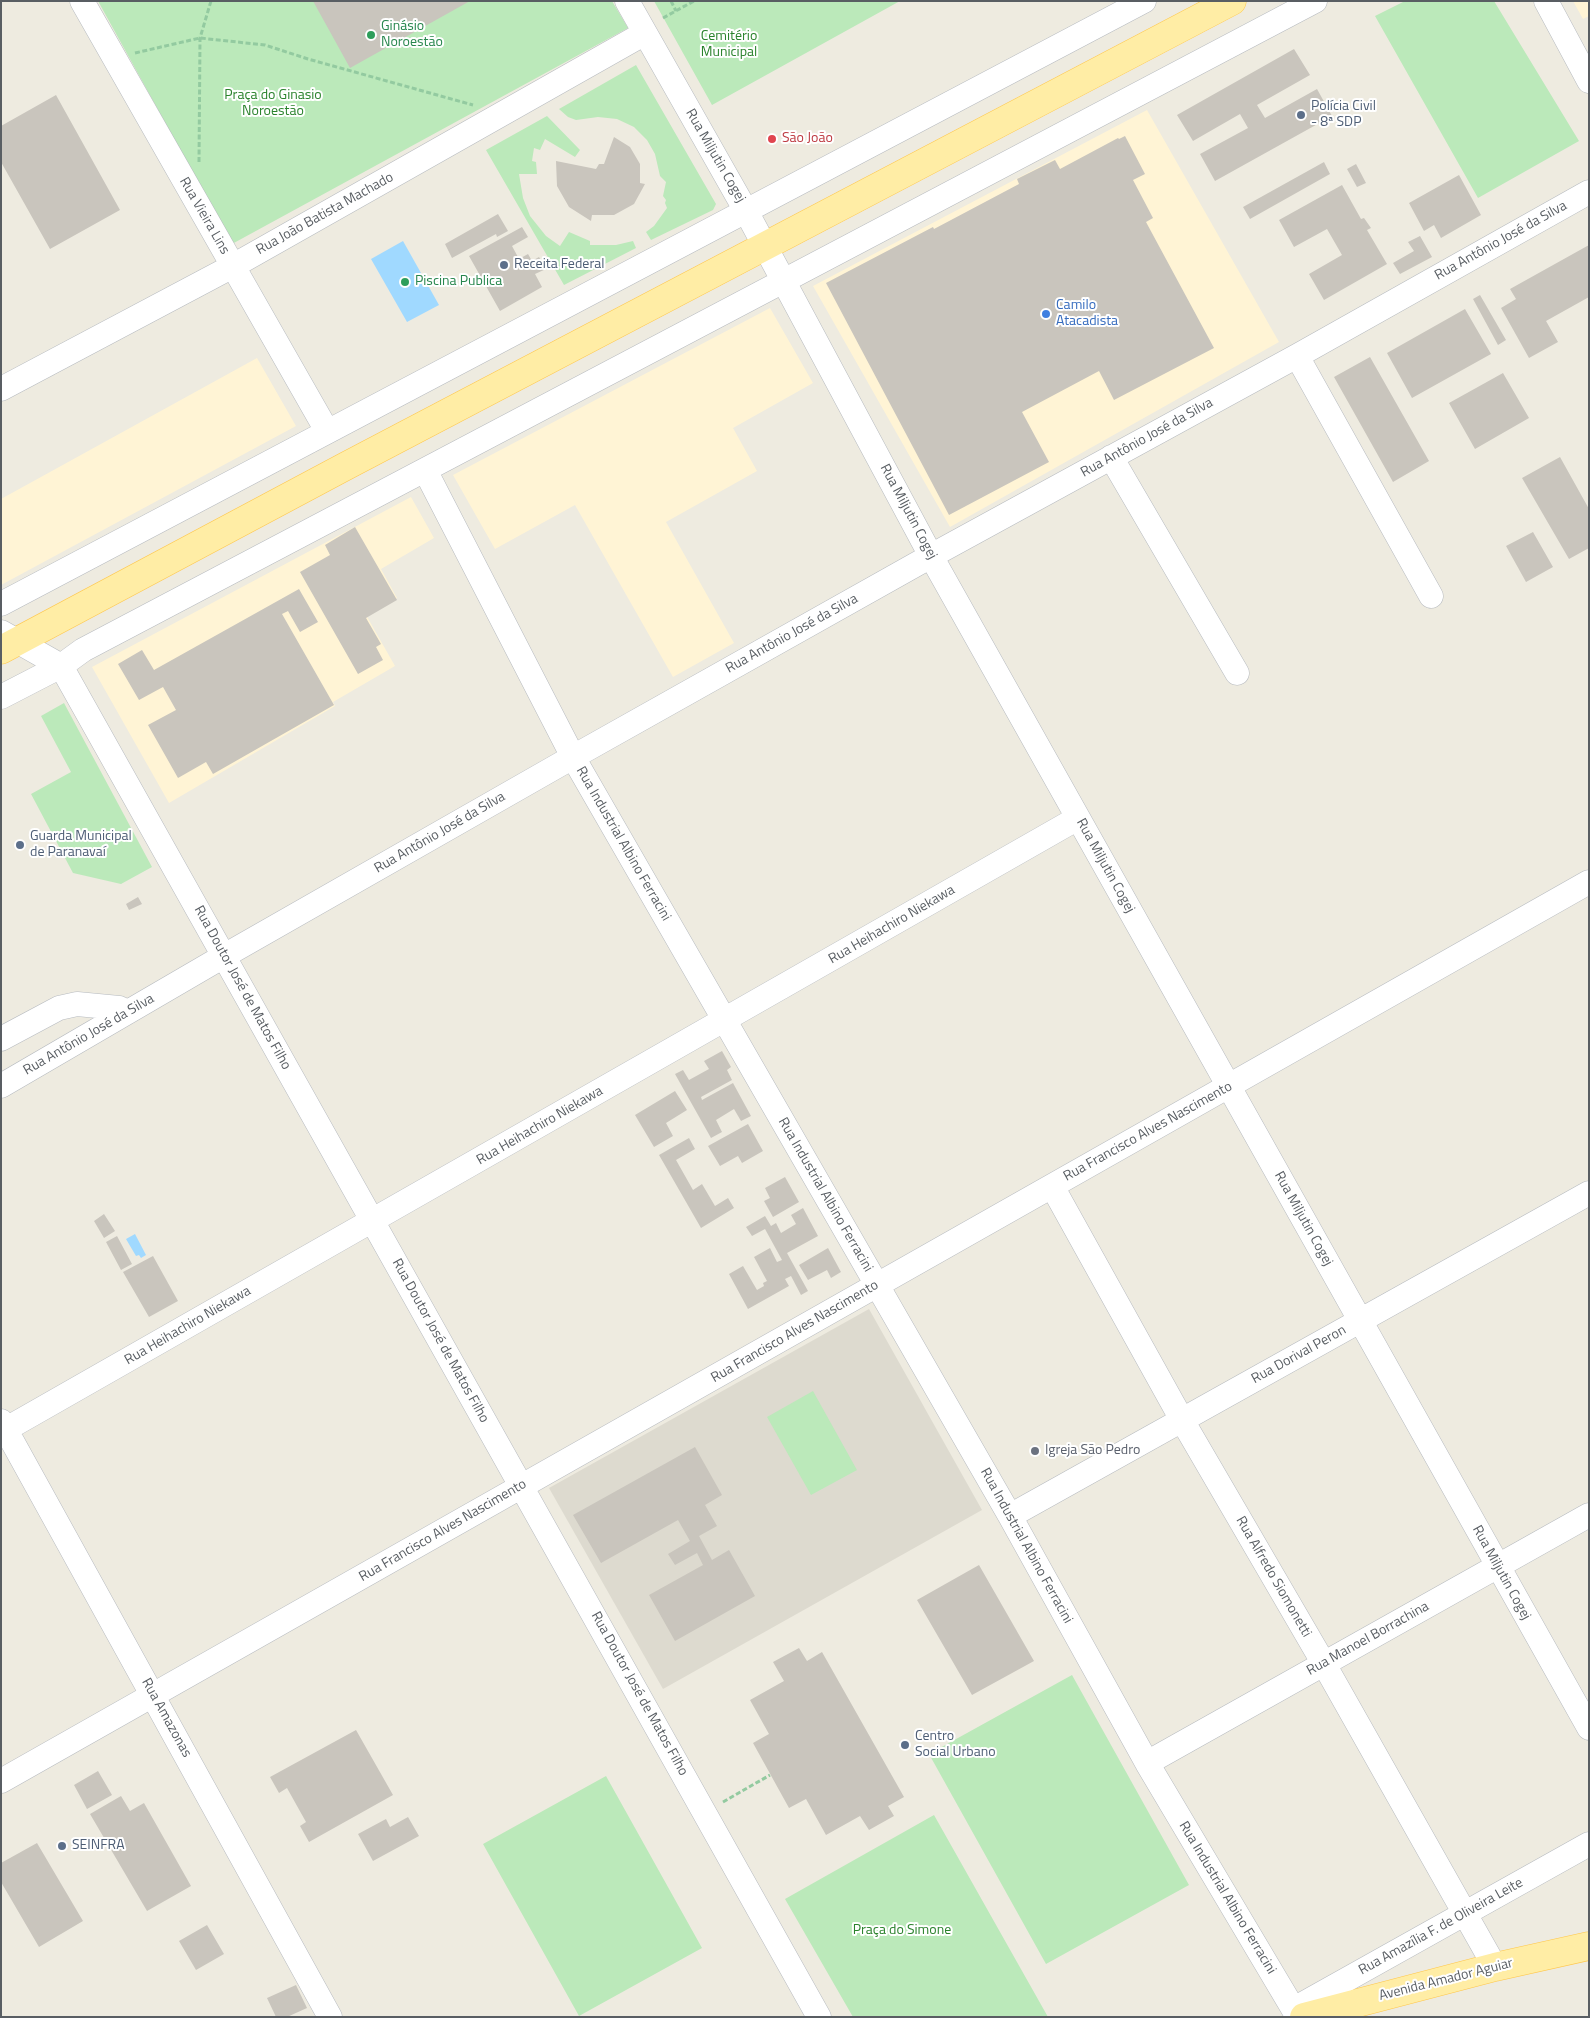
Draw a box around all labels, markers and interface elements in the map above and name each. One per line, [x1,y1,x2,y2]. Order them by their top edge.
place label: Ginásio Noroestão [381,19,443,52]
marker: Ginásio Noroestão [365,29,377,41]
park label: Cemitério Municipal [701,29,757,62]
park label: Praça do Ginasio Noroestão [224,88,322,120]
place label: Polícia Civil - 8ª SDP [1311,99,1376,132]
street label: Rua Miljutin Cogej [681,106,749,206]
marker: Polícia Civil - 8ª SDP [1295,109,1307,121]
place label: São João [782,131,833,147]
marker: São João [766,133,778,145]
street label: Rua João Batista Machado [253,169,397,259]
street label: Rua Vieira Lins [175,174,233,258]
street label: Rua Antônio José da Silva [1432,198,1570,284]
place label: Receita Federal [514,257,604,273]
marker: Receita Federal [498,259,510,271]
place label: Piscina Publica [415,274,502,290]
marker: Piscina Publica [399,276,411,288]
place label: Camilo Atacadista [1056,298,1118,331]
marker: Camilo Atacadista [1040,308,1052,320]
street label: Rua Antônio José da Silva [1078,395,1216,481]
street label: Rua Miljutin Cogej [876,462,940,562]
street label: Rua Antônio José da Silva [723,591,861,677]
street label: Rua Industrial Albino Ferracini [572,764,674,924]
street label: Rua Antônio José da Silva [372,789,508,877]
street label: Rua Miljutin Cogej [1072,816,1138,916]
place label: Guarda Municipal de Paranavaí [30,829,132,862]
marker: Guarda Municipal de Paranavaí [14,839,26,851]
street label: Rua Heihachiro Niekawa [826,882,958,968]
street label: Rua Doutor José de Matos Filho [190,903,294,1073]
street label: Rua Antônio José da Silva [21,991,157,1079]
street label: Rua Francisco Alves Nascimento [1061,1079,1235,1185]
street label: Rua Heihachiro Niekawa [474,1083,606,1169]
street label: Rua Industrial Albino Ferracini [774,1115,876,1275]
street label: Rua Miljutin Cogej [1270,1169,1336,1269]
street label: Rua Doutor José de Matos Filho [388,1256,492,1426]
street label: Rua Francisco Alves Nascimento [708,1277,882,1387]
street label: Rua Heihachiro Niekawa [122,1283,254,1369]
street label: Rua Dorival Peron [1249,1322,1349,1388]
place label: Igreja São Pedro [1045,1443,1140,1459]
marker: Igreja São Pedro [1029,1445,1041,1457]
street label: Rua Industrial Albino Ferracini [976,1465,1076,1627]
street label: Rua Francisco Alves Nascimento [356,1476,530,1586]
street label: Rua Alfredo Siomonetti [1232,1514,1314,1640]
street label: Rua Miljutin Cogej [1468,1523,1534,1623]
street label: Rua Manoel Borrachina [1304,1598,1432,1680]
street label: Rua Doutor José de Matos Filho [587,1609,691,1779]
street label: Rua Amazonas [137,1675,195,1761]
place label: Centro Social Urbano [915,1729,996,1761]
marker: Centro Social Urbano [899,1739,911,1751]
street label: Rua Industrial Albino Ferracini [1175,1819,1279,1977]
place label: SEINFRA [72,1838,124,1854]
marker: SEINFRA [56,1840,68,1852]
street label: Rua Amazília F. de Oliveira Leite [1356,1875,1526,1979]
park label: Praça do Simone [853,1923,951,1939]
street label: Avenida Amador Aguiar [1377,1955,1515,2005]

